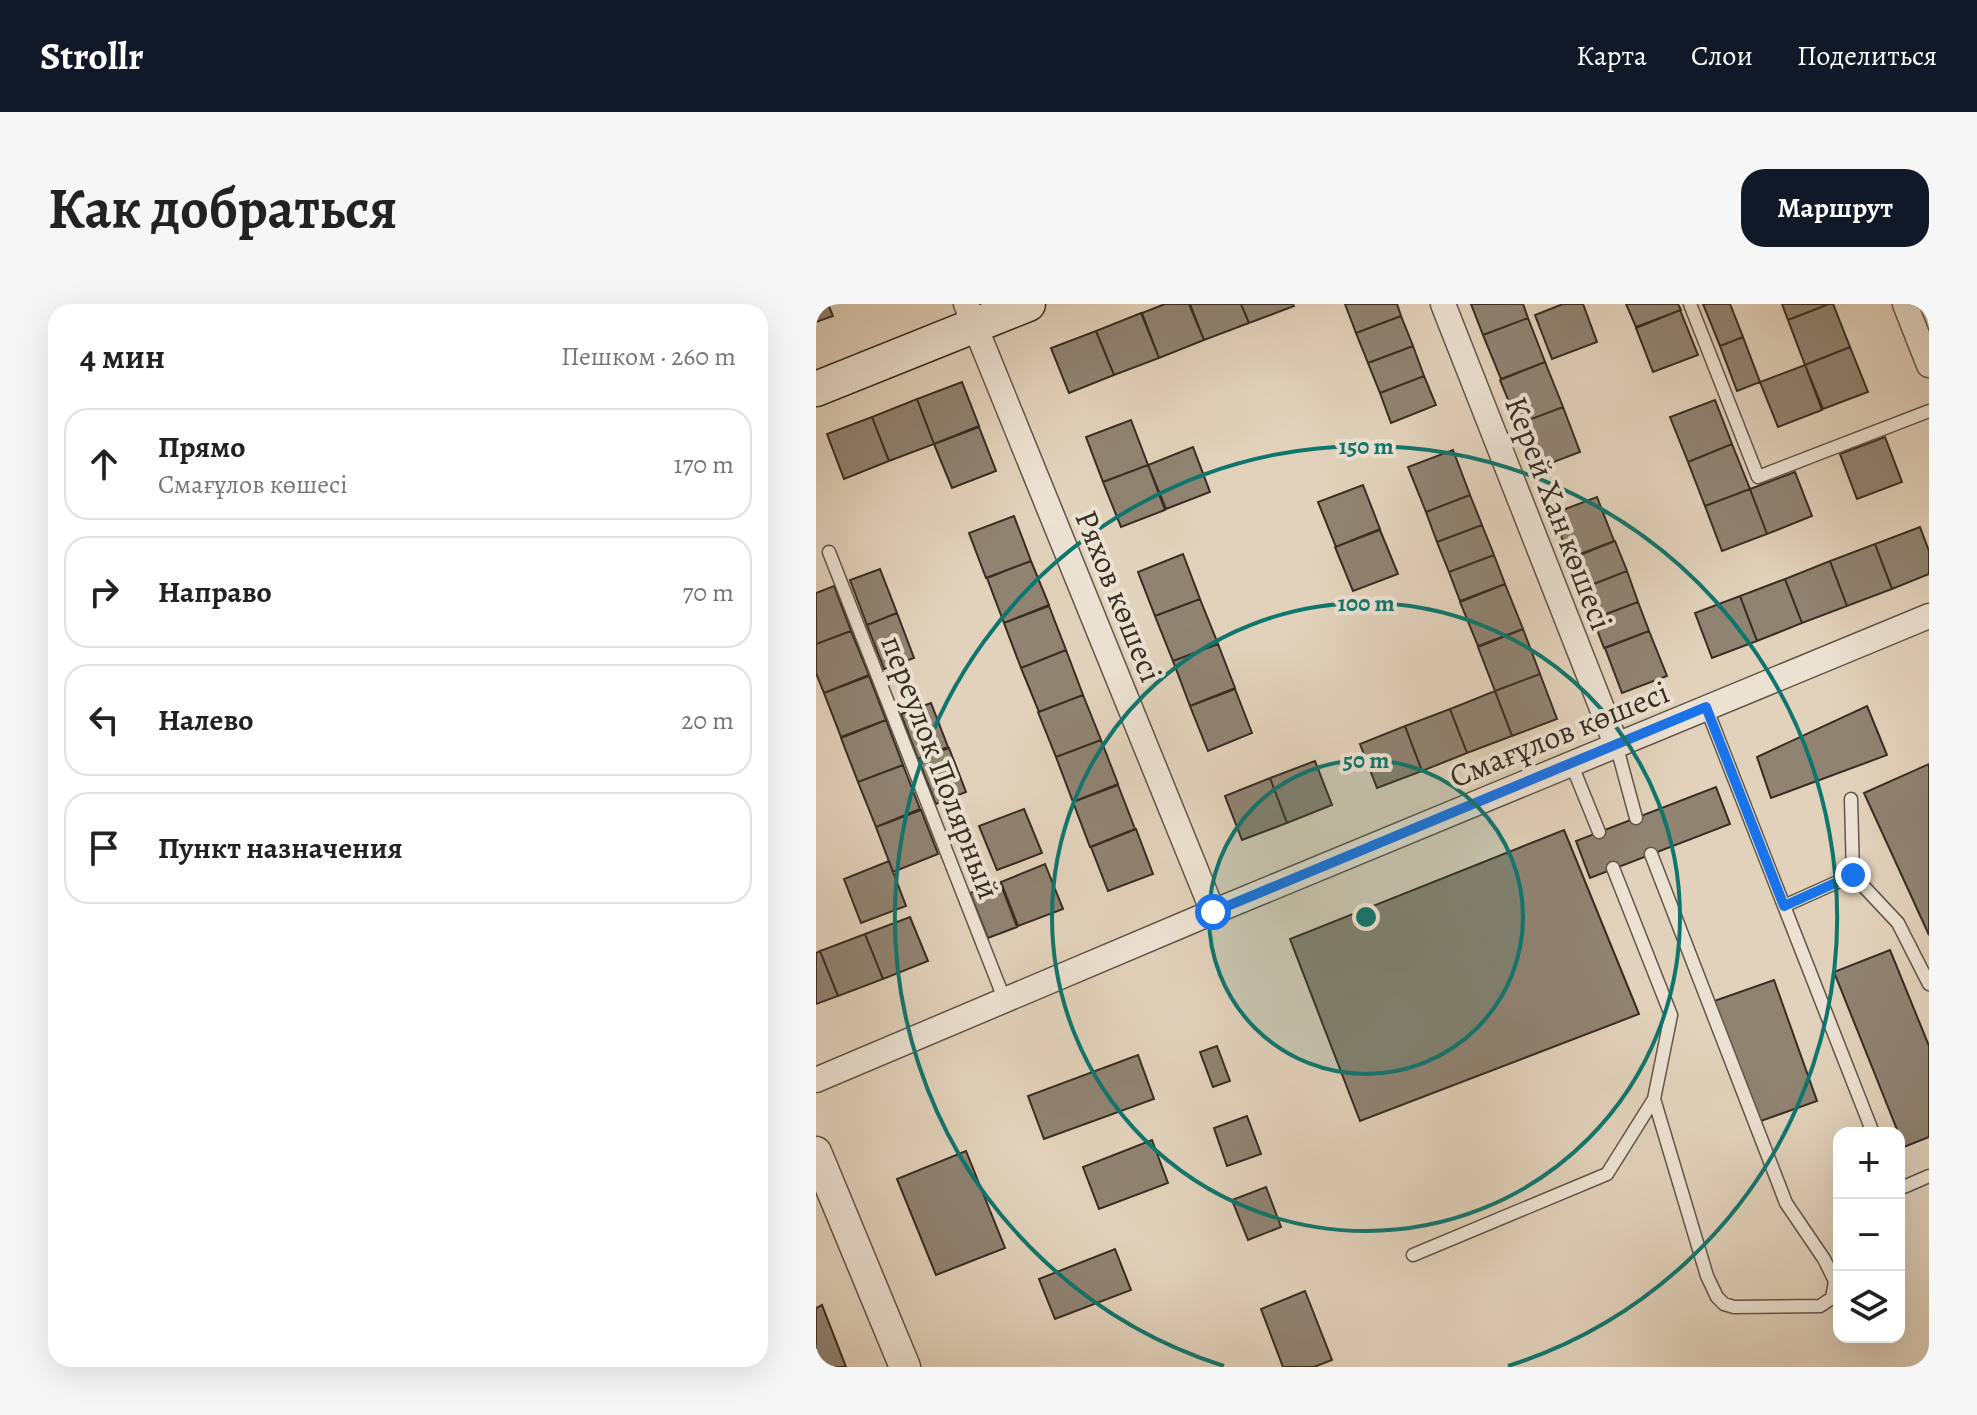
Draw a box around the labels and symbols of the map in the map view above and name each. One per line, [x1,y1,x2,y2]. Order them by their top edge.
street label: Керей Хан көшесі [1494,390,1624,636]
text: 150 m [1338,430,1394,462]
street label: Ряхов көшесі [1065,503,1173,689]
text: 100 m [1337,587,1395,619]
street label: переулок Полярный [870,629,1012,905]
street label: Смағұлов көшесі [1443,670,1675,798]
text: 50 m [1343,744,1389,776]
route end [1835,857,1871,893]
route start [1195,894,1231,930]
centre of rings [1352,903,1380,931]

